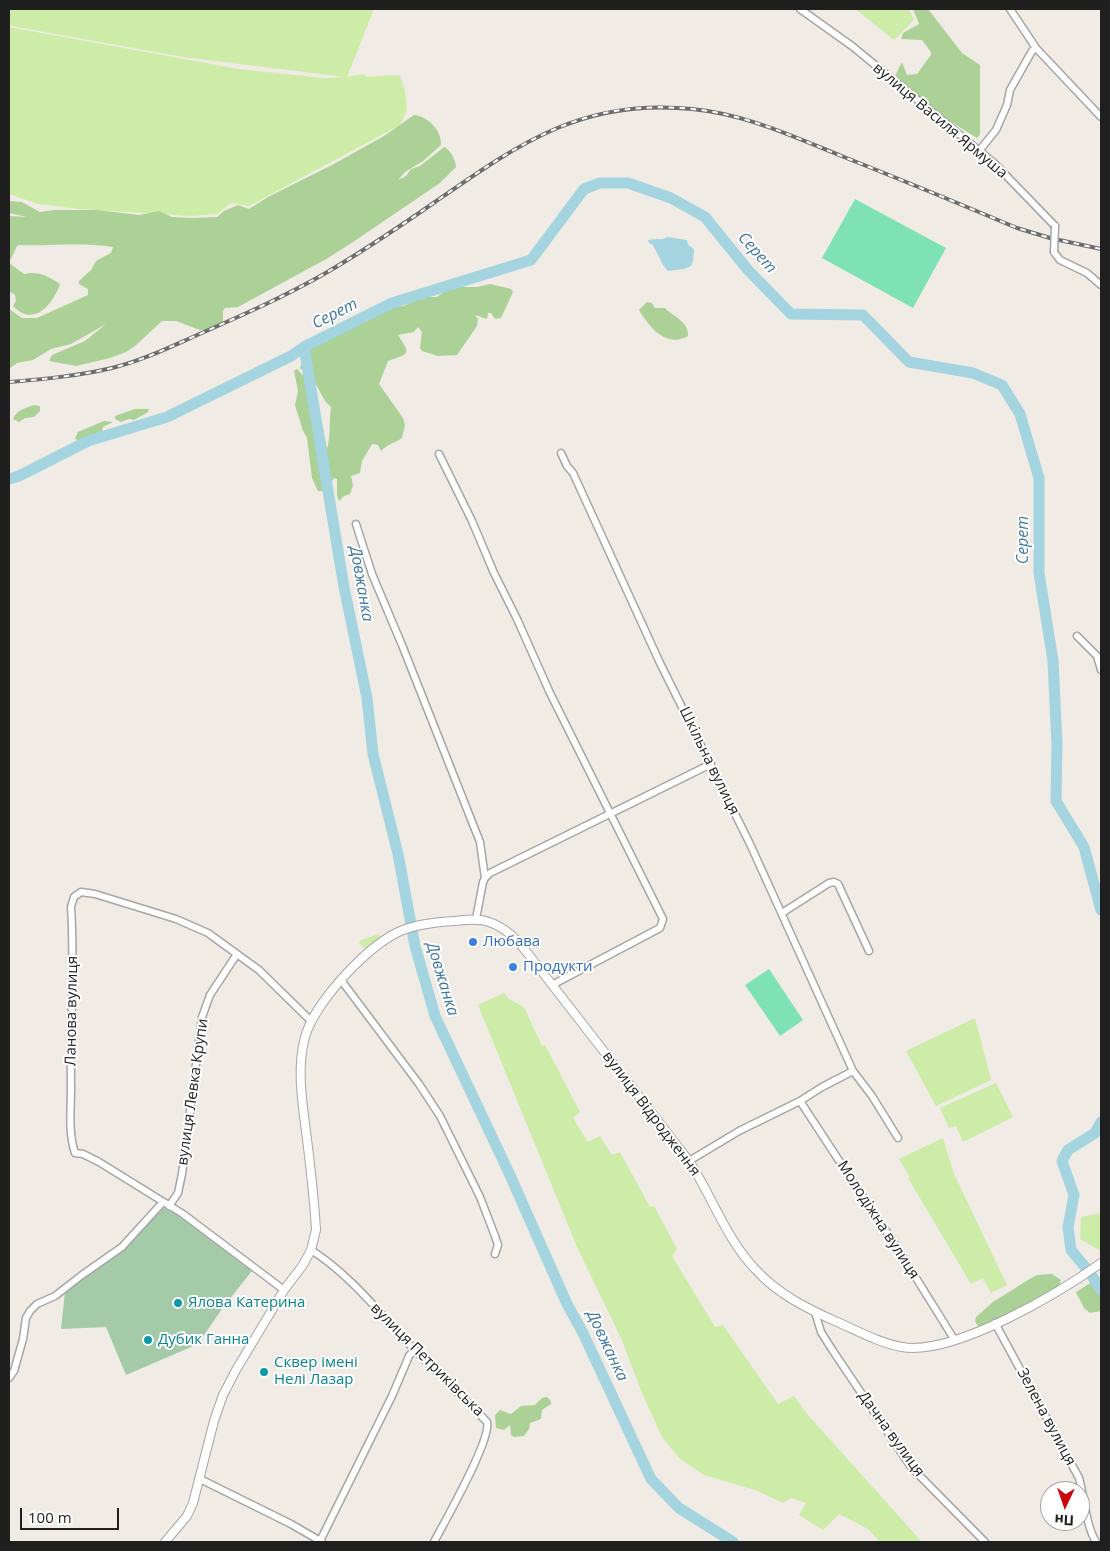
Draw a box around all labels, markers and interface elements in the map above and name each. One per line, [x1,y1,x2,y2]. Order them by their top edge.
street label: вулиця Василя Ярмуша [869,59,1011,183]
water label: Серет [734,229,780,277]
water label: Серет [309,294,361,334]
water label: Серет [1013,516,1033,564]
water label: Довжанка [345,545,377,623]
street label: Шкільна вулиця [675,704,743,818]
place label: Любава [483,933,540,951]
marker: Любава [467,936,479,948]
water label: Довжанка [422,940,462,1018]
street label: Ланова вулиця [62,956,82,1066]
place label: Продукти [523,958,593,976]
marker: Продукти [507,961,519,973]
street label: вулиця Левка Крупи [174,1017,212,1167]
street label: вулиця Відродження [598,1048,704,1180]
street label: Молодіжна вулиця [833,1158,923,1282]
place label: Ялова Катерина [188,1294,305,1312]
marker: Ялова Катерина [172,1297,184,1309]
street label: вулиця Петриківська [366,1299,488,1421]
water label: Довжанка [582,1307,632,1385]
place label: Дубик Ганна [158,1331,249,1349]
marker: Дубик Ганна [142,1334,154,1346]
place label: Сквер імені Нелі Лазар [274,1354,358,1389]
street label: Зелена вулиця [1013,1365,1079,1469]
marker: Сквер імені Нелі Лазар [258,1366,270,1378]
street label: Дачна вулиця [854,1388,928,1480]
north arrow [1040,1481,1090,1531]
scale bar [22,1498,121,1530]
text: 100 m [28,1507,72,1527]
text: Пн [1054,1510,1075,1530]

